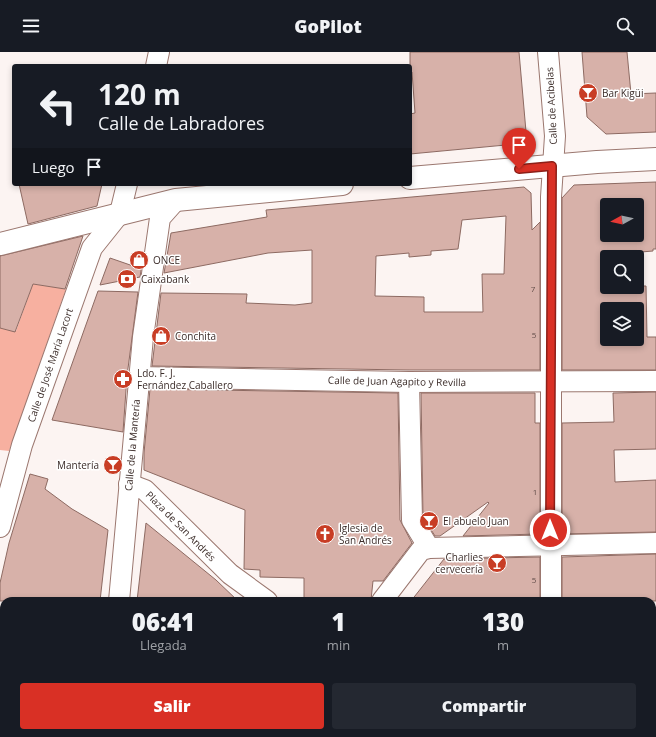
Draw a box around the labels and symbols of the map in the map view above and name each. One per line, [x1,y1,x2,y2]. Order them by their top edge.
street label: Calle de Acibelas [542,67,560,145]
bar icon: Bar Kigüi [577,82,599,104]
place label: Bar Kigüi [602,86,643,100]
pin [502,128,536,169]
north arrow [600,198,644,242]
shop icon: ONCE [128,249,150,271]
place label: ONCE [153,253,180,267]
bank icon: Caixabank [116,268,138,290]
place label: Caixabank [141,272,190,286]
house number: 7 [531,283,536,294]
street label: Calle de José María Lacort [24,306,76,424]
shop icon: Conchita [150,325,172,347]
place label: Conchita [175,329,216,343]
house number: 5 [532,329,537,340]
place label: Ldo. F. J. Fernández Caballero [137,366,233,392]
pharmacy icon: Ldo. F. J. Fernández Caballero [112,368,134,390]
street label: Calle de Juan Agapito y Revilla [328,373,466,389]
street label: Calle de la Mantería [121,398,143,492]
bar icon: Mantería [102,454,124,476]
place label: Mantería [57,458,99,472]
house number: 1 [533,486,537,497]
street label: Plaza de San Andrés [143,488,219,564]
position arrow [529,509,571,551]
bar icon: El abuelo Juan [418,510,440,532]
place label: El abuelo Juan [443,514,509,528]
place label: Iglesia de San Andrés [339,521,392,547]
church icon: Iglesia de San Andrés [314,523,336,545]
place label: Charlies cervecería [435,550,483,576]
bar icon: Charlies cervecería [486,552,508,574]
house number: 5 [532,574,537,585]

